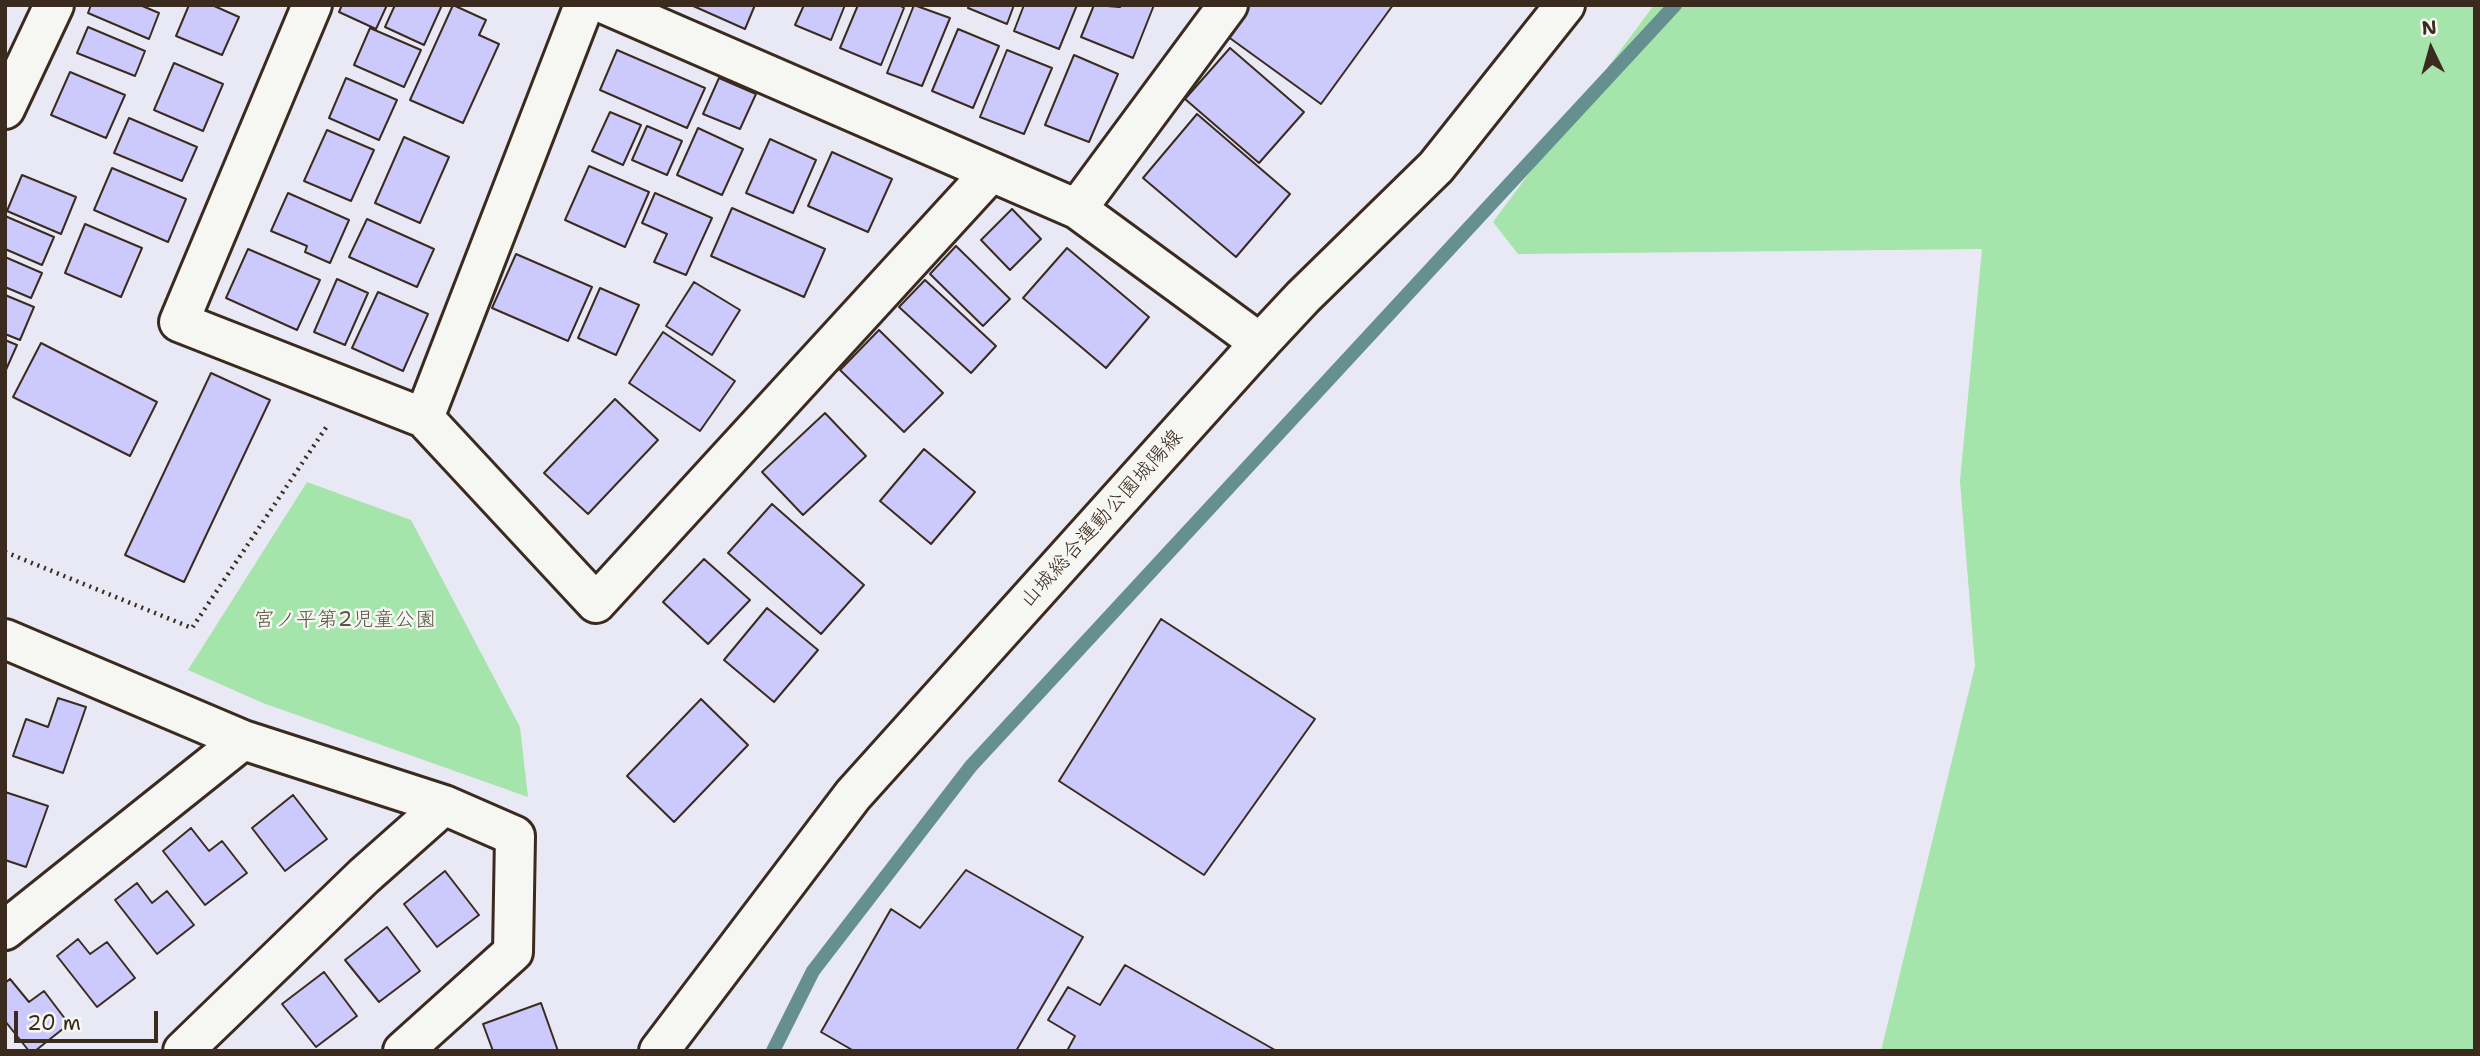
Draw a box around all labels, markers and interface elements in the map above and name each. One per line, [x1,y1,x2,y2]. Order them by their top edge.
north arrow [2396,14,2466,84]
text: N [2421,14,2438,41]
street label: 山城総合運動公園城陽線 [1015,425,1189,613]
park label: 宮ノ平第2児童公園 [254,608,436,634]
scale bar [18,996,161,1040]
text: 20 m [27,1009,81,1037]

